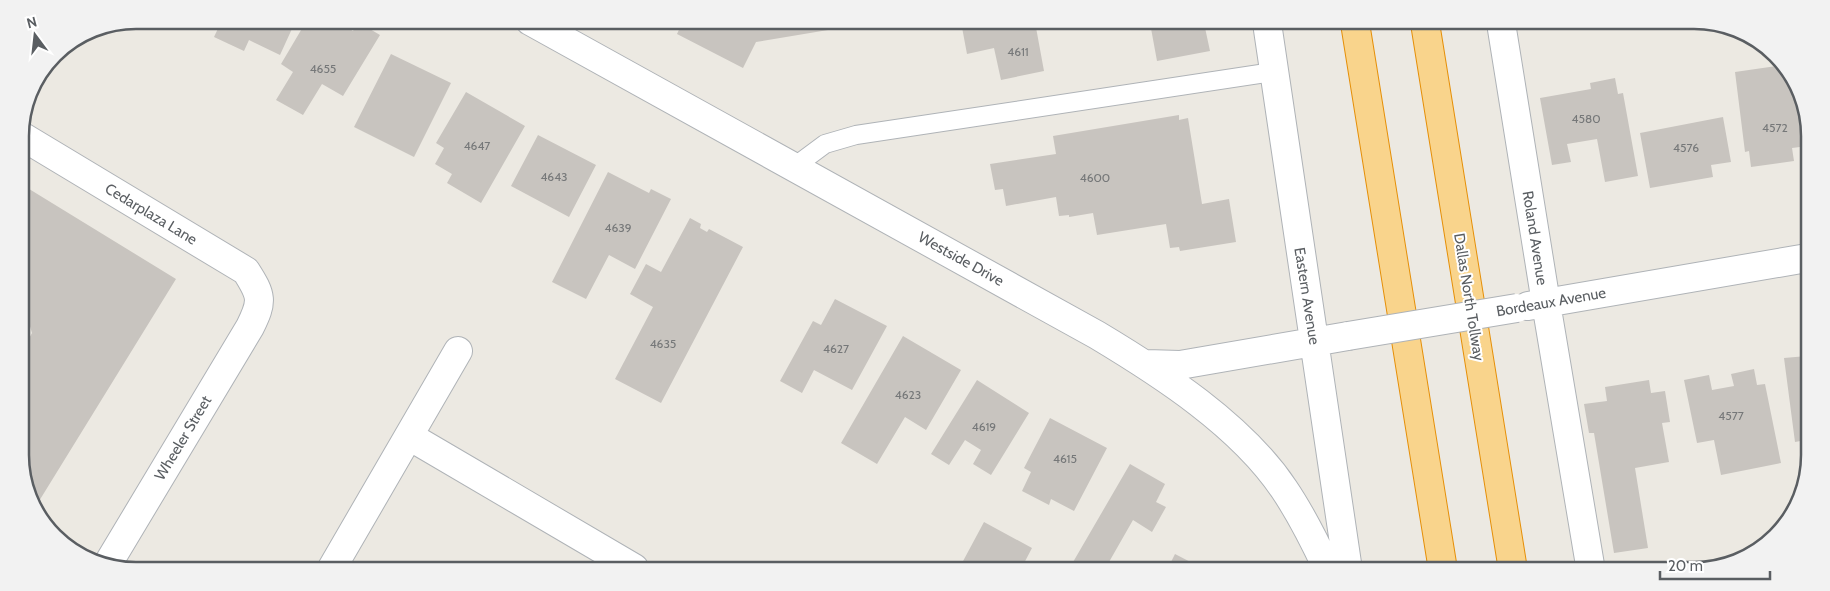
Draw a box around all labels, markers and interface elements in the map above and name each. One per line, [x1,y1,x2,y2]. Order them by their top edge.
north arrow [10,10,60,60]
text: N [25,12,39,32]
house number: 4611 [1007,44,1029,59]
house number: 4655 [310,61,336,76]
house number: 4580 [1571,111,1601,126]
house number: 4572 [1762,120,1788,135]
house number: 4647 [464,138,490,153]
house number: 4576 [1673,140,1699,155]
house number: 4643 [540,169,568,184]
house number: 4600 [1080,170,1110,185]
street label: Cedarplaza Lane [102,179,201,249]
street label: Roland Avenue [1519,189,1551,287]
house number: 4639 [604,220,632,235]
street label: Westside Drive [915,228,1007,290]
street label: Dallas North Tollway [1450,232,1488,363]
street label: Eastern Avenue [1290,246,1324,346]
street label: Bordeaux Avenue [1495,283,1607,320]
house number: 4635 [650,336,676,351]
house number: 4627 [823,341,849,356]
house number: 4623 [895,387,921,402]
street label: Wheeler Street [151,392,215,484]
house number: 4577 [1718,408,1744,423]
house number: 4619 [972,419,996,434]
house number: 4615 [1053,451,1077,466]
scale bar [1660,548,1770,580]
text: 20 m [1668,557,1703,575]

